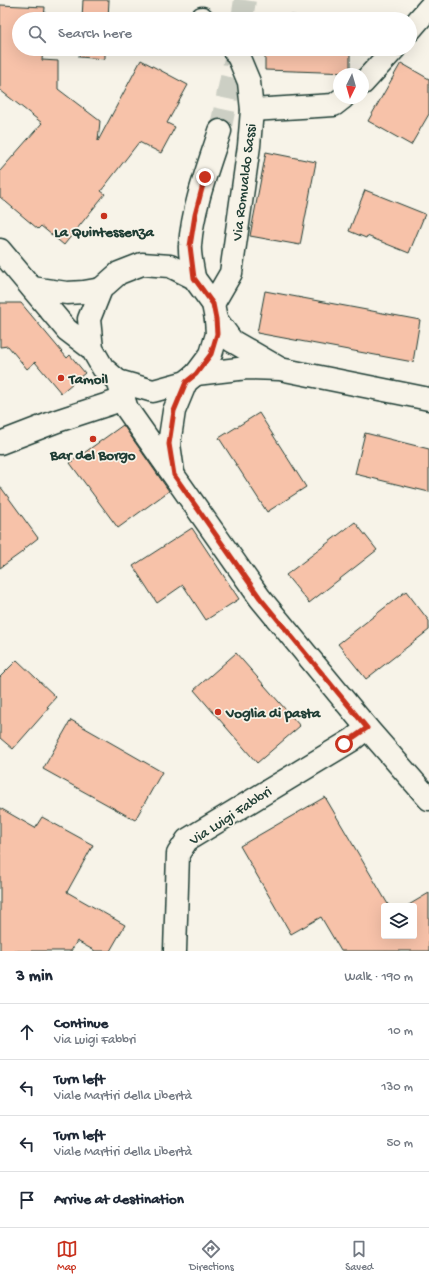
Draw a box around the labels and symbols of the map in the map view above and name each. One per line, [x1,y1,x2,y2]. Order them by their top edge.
north arrow [333,68,369,104]
street label: Via Romualdo Sassi [229,123,261,243]
route end [196,168,214,186]
marker: La Quintessenza [99,211,109,221]
place label: La Quintessenza [54,224,154,242]
place label: Tamoil [68,371,109,389]
marker: Tamoil [56,373,66,383]
marker: Bar del Borgo [88,434,98,444]
place label: Bar del Borgo [49,447,136,465]
place label: Voglia di pasta [225,705,321,723]
marker: Voglia di pasta [213,707,223,717]
route start [335,735,353,753]
street label: Via Luigi Fabbri [186,783,276,851]

